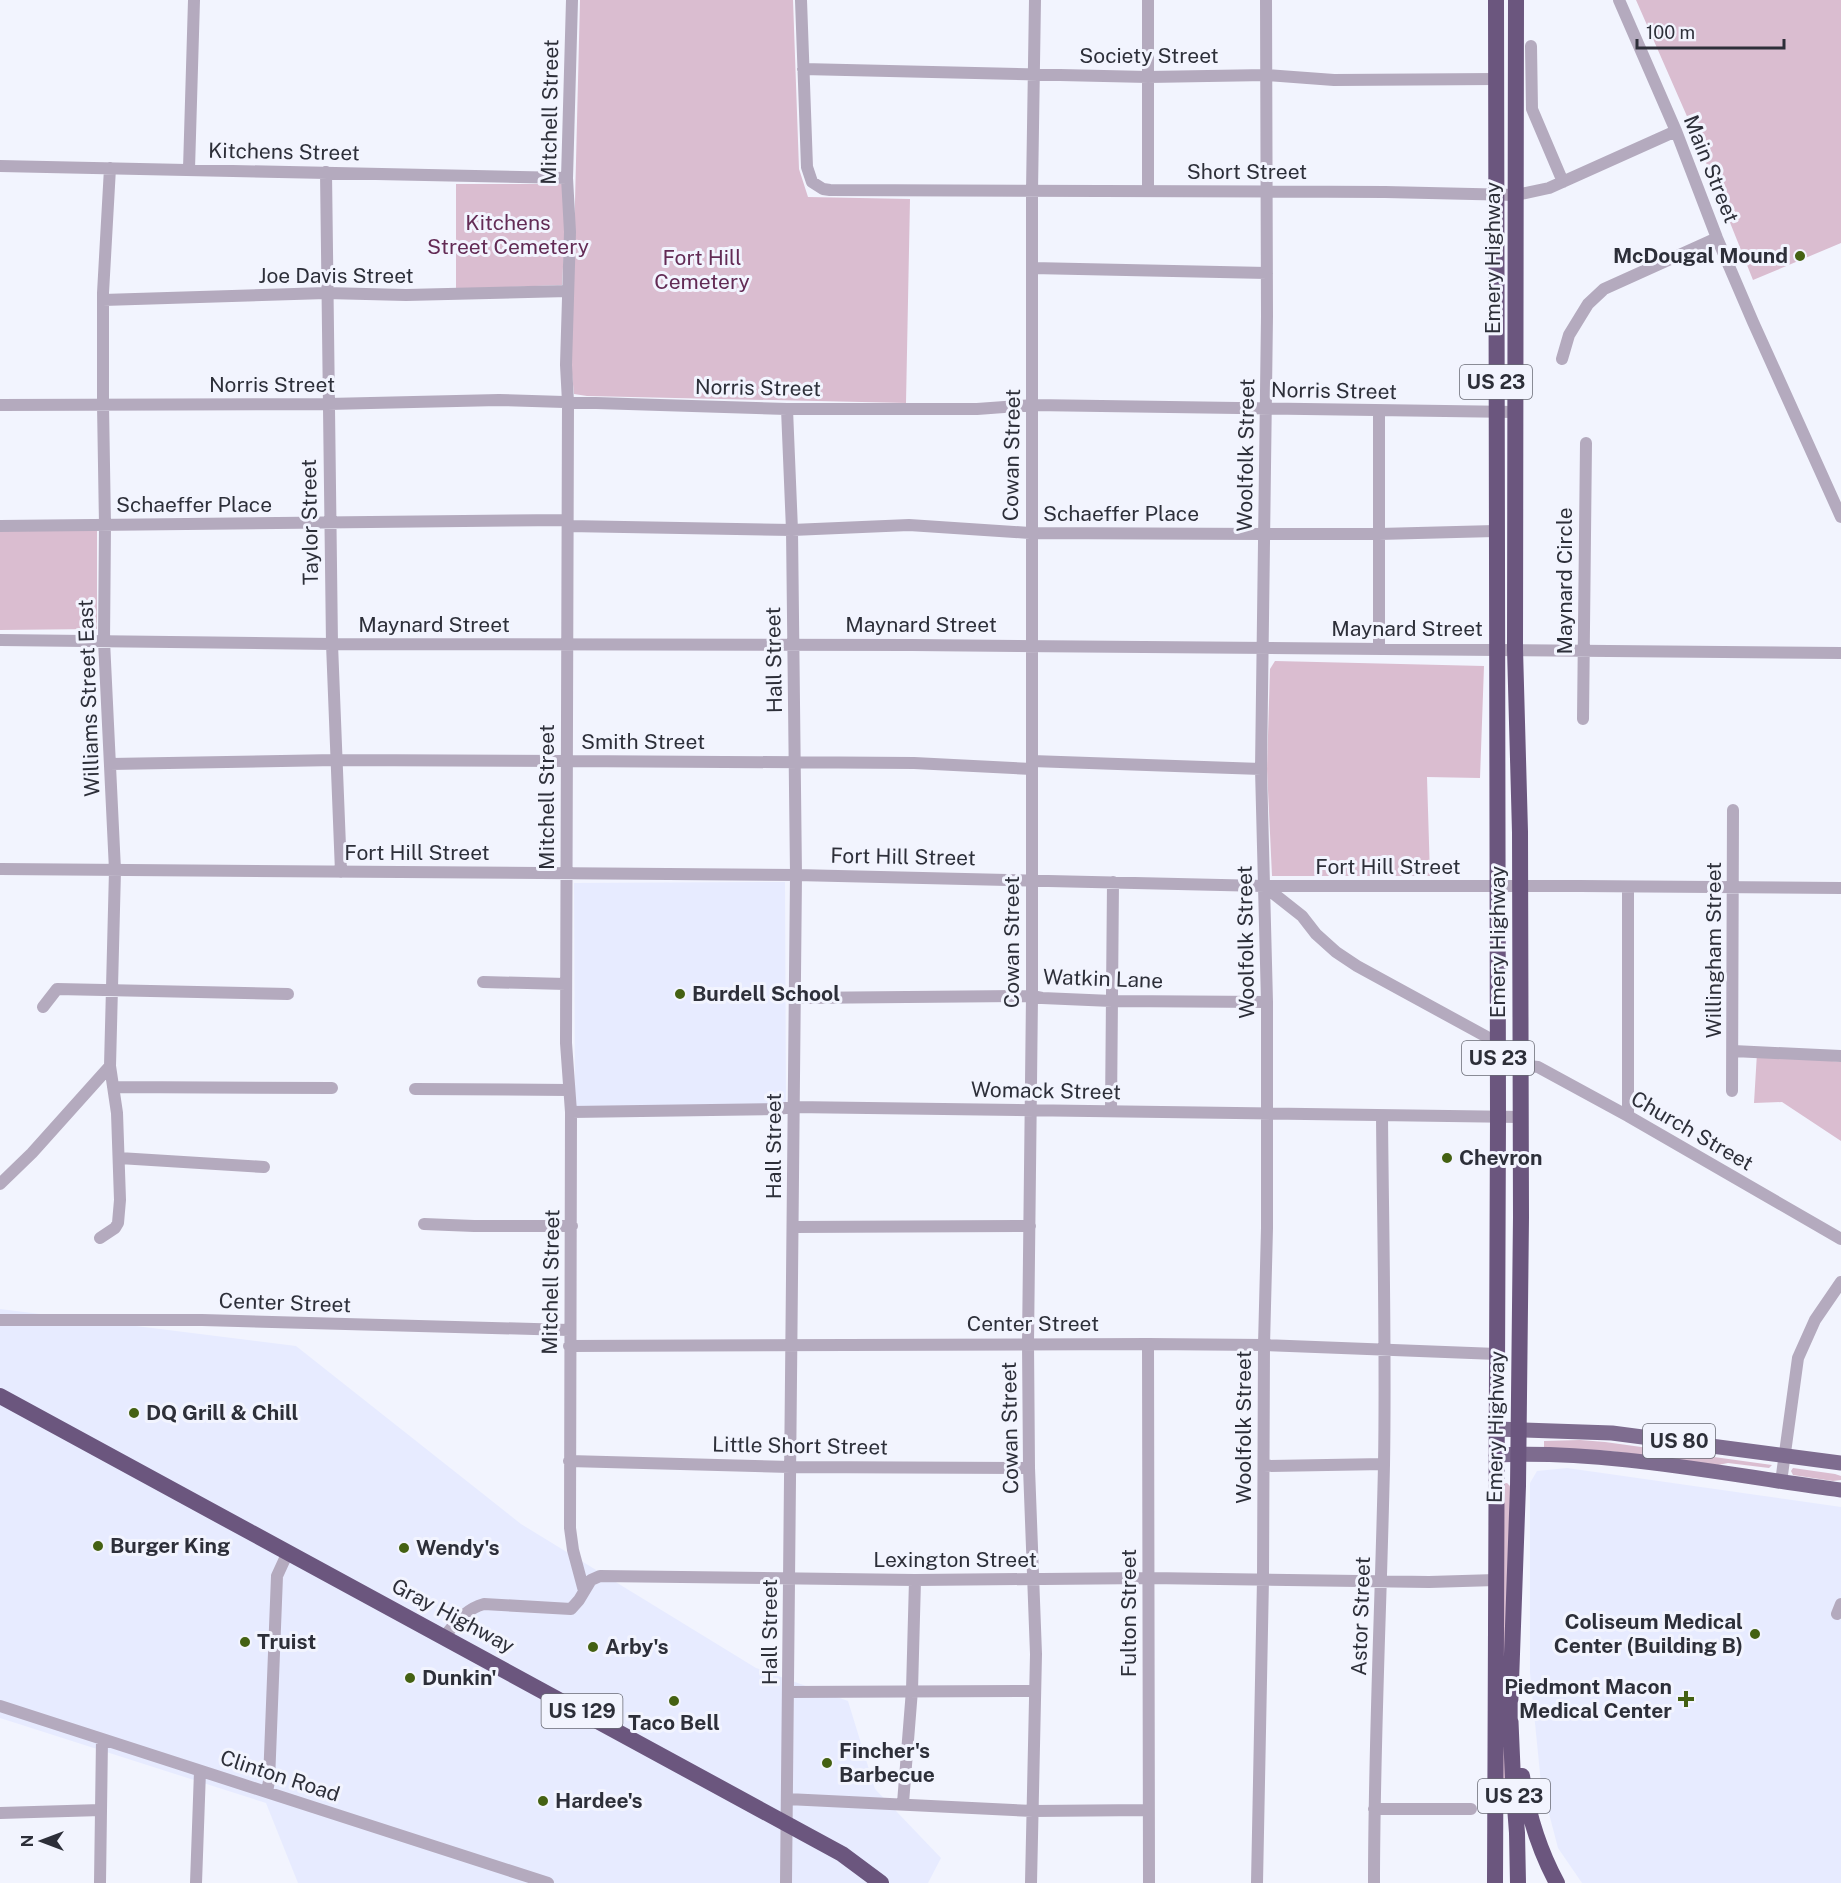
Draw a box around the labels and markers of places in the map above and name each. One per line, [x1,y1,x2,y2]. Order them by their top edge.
place label: McDougal Mound [1613,243,1788,268]
marker: McDougal Mound [1793,249,1807,263]
place label: Burdell School [692,981,840,1006]
marker: Burdell School [673,987,687,1001]
place label: Chevron [1459,1145,1542,1170]
marker: Chevron [1440,1151,1454,1165]
place label: DQ Grill & Chill [146,1400,299,1425]
marker: DQ Grill & Chill [127,1406,141,1420]
place label: Burger King [110,1533,230,1558]
place label: Wendy's [416,1535,500,1560]
marker: Burger King [91,1539,105,1553]
marker: Wendy's [397,1541,411,1555]
place label: Coliseum Medical Center (Building B) [1554,1609,1743,1658]
marker: Coliseum Medical Center (Building B) [1748,1627,1762,1641]
place label: Truist [257,1629,316,1654]
place label: Arby's [605,1634,668,1659]
marker: Truist [238,1635,252,1649]
marker: Arby's [586,1640,600,1654]
place label: Dunkin' [422,1665,497,1690]
marker: Dunkin' [403,1671,417,1685]
place label: Piedmont Macon Medical Center [1504,1674,1672,1723]
marker: Piedmont Macon Medical Center [1677,1690,1695,1708]
marker: Taco Bell [667,1694,681,1708]
place label: Taco Bell [628,1710,720,1735]
place label: Fincher's Barbecue [839,1738,935,1787]
marker: Fincher's Barbecue [820,1756,834,1770]
place label: Hardee's [555,1788,643,1813]
marker: Hardee's [536,1794,550,1808]

